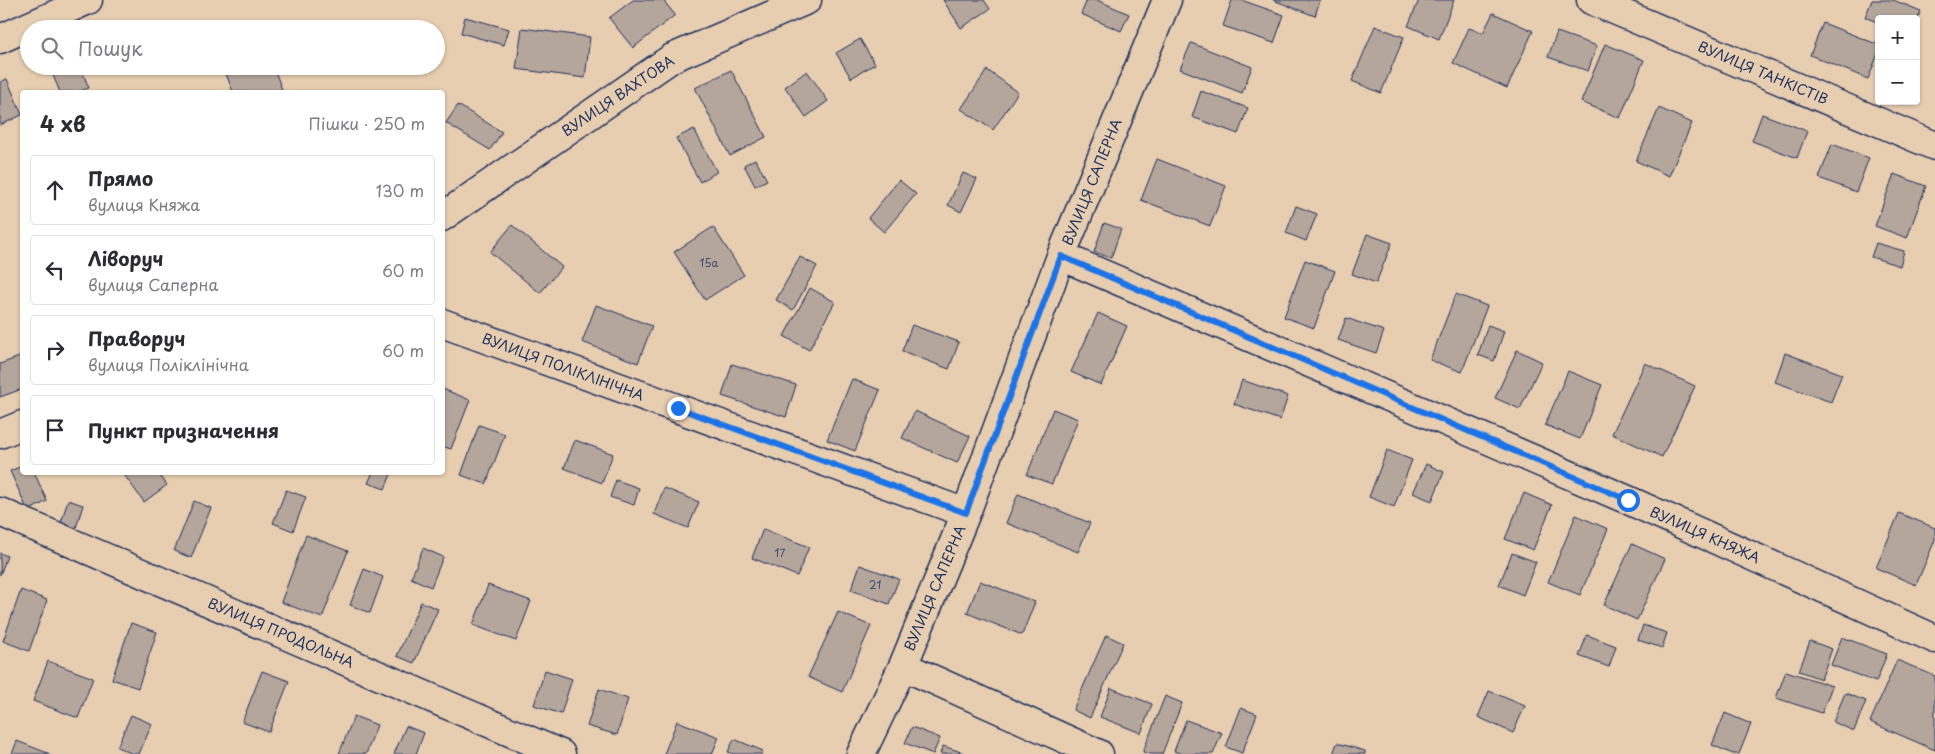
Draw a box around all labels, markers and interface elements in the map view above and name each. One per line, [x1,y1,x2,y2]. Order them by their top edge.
map controls [1875,15,1920,105]
button: + [1875,15,1920,60]
search box [20,20,445,75]
icon: search [38,34,66,62]
text: Пошук [78,34,143,62]
street label: ВУЛИЦЯ ТАНКІСТІВ [1695,36,1832,109]
street label: ВУЛИЦЯ ВАХТОВА [557,50,678,141]
button: − [1875,60,1920,105]
text: 4 хв [40,107,86,139]
text: Пішки · 250 m [309,111,425,135]
street label: ВУЛИЦЯ САПЕРНА [1057,115,1127,248]
text: Прямо [88,164,153,192]
icon: ahead [41,176,69,204]
text: 130 m [376,178,424,202]
text: вулиця Княжа [88,192,200,216]
text: Ліворуч [88,244,164,272]
house number: 15а [700,254,719,271]
icon: left [41,256,69,284]
text: 60 m [382,258,424,282]
text: вулиця Саперна [88,272,218,296]
text: Праворуч [88,324,185,352]
street label: ВУЛИЦЯ ПОЛІКЛІНІЧНА [479,327,648,406]
icon: right [41,336,69,364]
text: 60 m [382,338,424,362]
text: вулиця Поліклінічна [88,352,249,376]
route end [667,397,690,420]
icon: arrive [41,416,69,444]
text: Пункт призначення [88,416,279,444]
route start [1617,489,1640,512]
street label: ВУЛИЦЯ КНЯЖА [1647,501,1764,568]
street label: ВУЛИЦЯ САПЕРНА [899,521,971,654]
house number: 17 [775,544,786,561]
house number: 21 [869,576,881,593]
street label: ВУЛИЦЯ ПРОДОЛЬНА [205,592,358,673]

